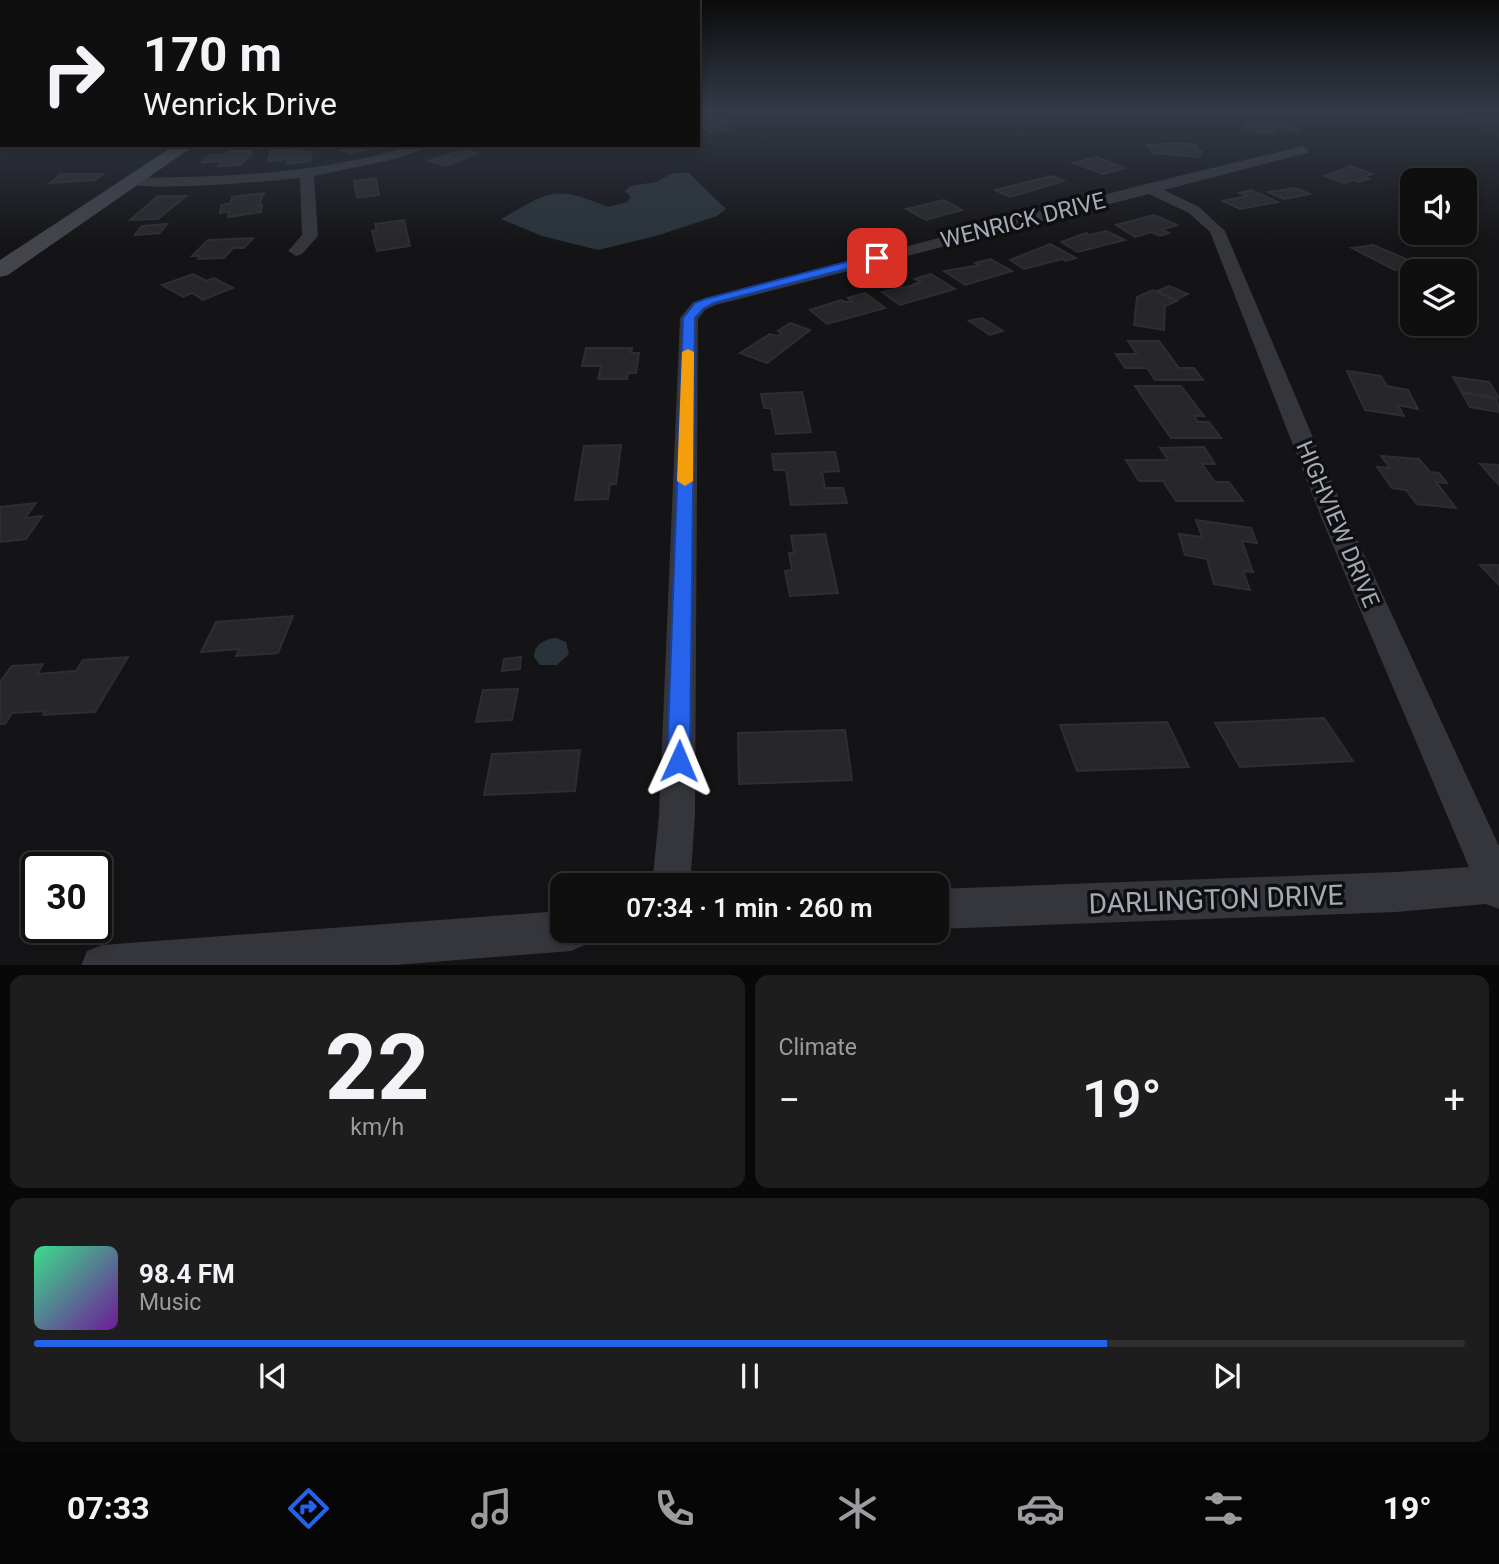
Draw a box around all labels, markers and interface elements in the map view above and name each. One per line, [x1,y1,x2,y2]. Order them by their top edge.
text: 170 m [143,26,282,83]
icon: right [28,28,119,119]
text: Wenrick Drive [143,85,337,123]
map controls [1400,168,1477,336]
button: sound [1400,168,1477,245]
street label: WENRICK DRIVE [938,187,1108,254]
pin [847,228,907,288]
icon: arrive [858,239,896,277]
button: layers [1400,259,1477,336]
street label: HIGHVIEW DRIVE [1290,437,1385,611]
position arrow [642,724,716,798]
speed limit sign: 30 [21,852,112,943]
street label: DARLINGTON DRIVE [1088,879,1344,920]
text: 07:34 · 1 min · 260 m [626,893,873,923]
text: 22 [325,1015,429,1121]
text: Climate [779,1034,857,1061]
text: 19° [1082,1069,1162,1130]
text: − [779,1078,800,1122]
text: + [1443,1078,1465,1122]
text: km/h [350,1114,404,1141]
text: 98.4 FM [139,1259,235,1289]
text: Music [139,1289,201,1316]
icon: previous [254,1357,292,1395]
icon: pause [731,1357,769,1395]
icon: next [1208,1357,1246,1395]
icon: directions [284,1484,333,1533]
icon: music [467,1484,516,1533]
icon: phone [650,1484,699,1533]
icon: climate [833,1484,882,1533]
icon: car [1016,1484,1065,1533]
icon: filters [1199,1484,1248,1533]
text: 07:33 [67,1489,150,1527]
text: 19° [1383,1489,1432,1527]

